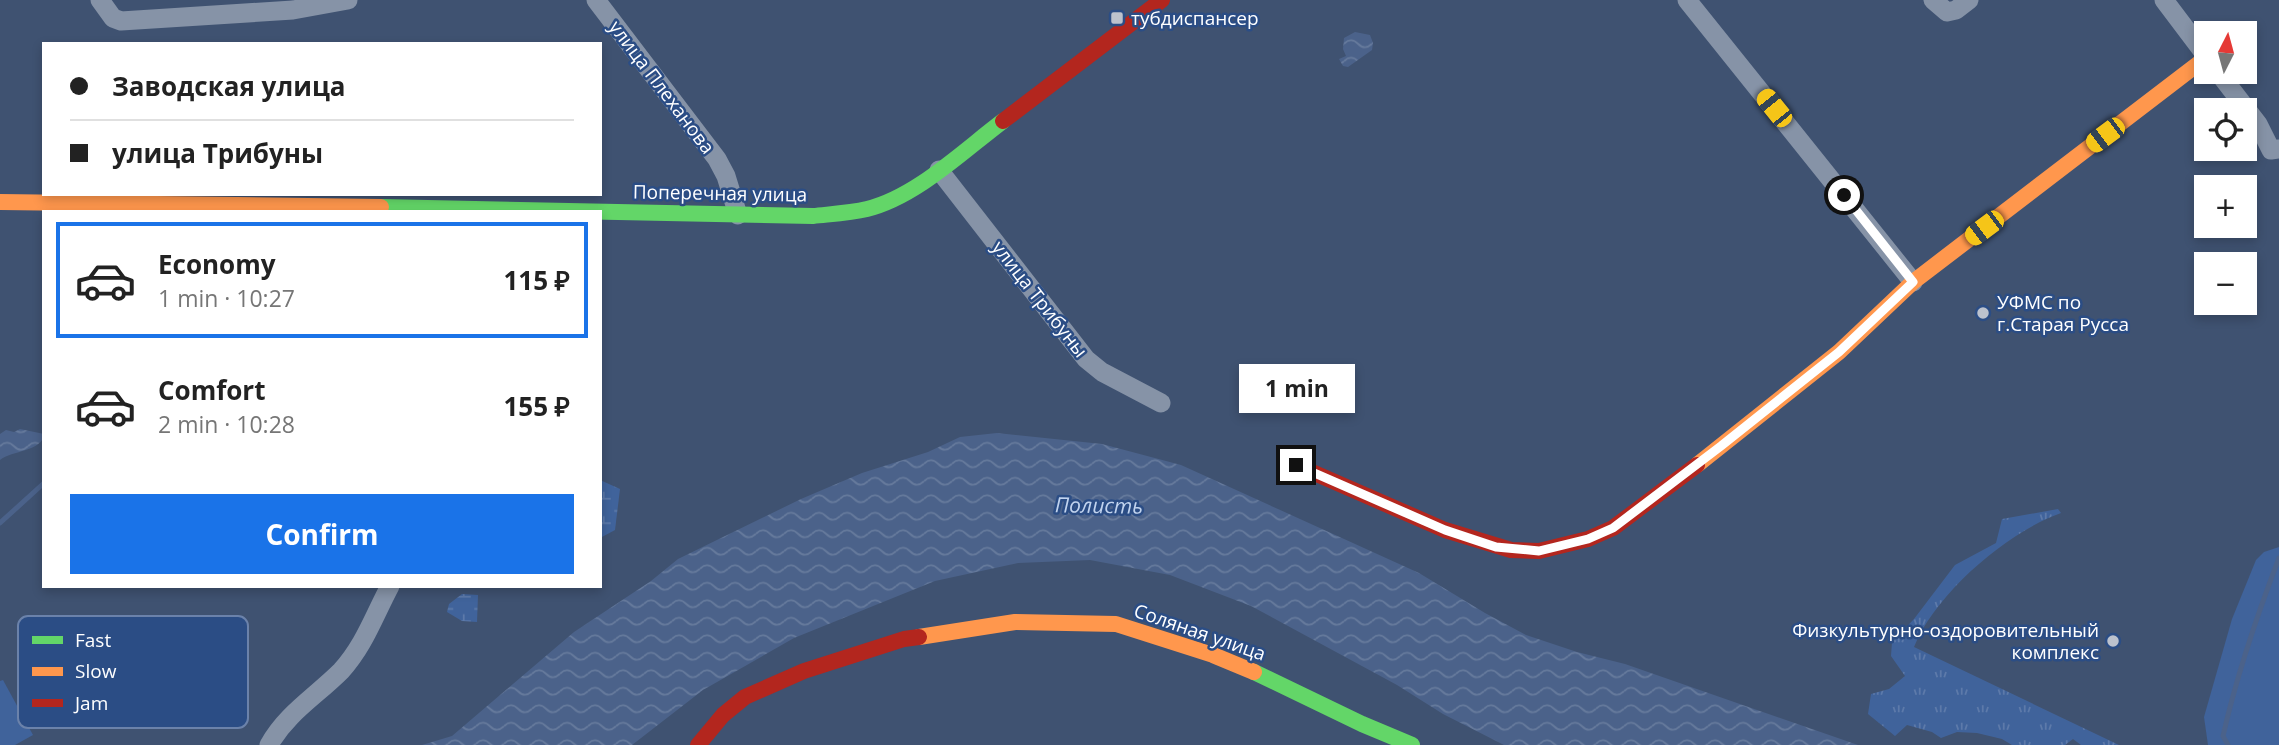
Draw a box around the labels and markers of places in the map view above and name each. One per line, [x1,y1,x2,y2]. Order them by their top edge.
place label: тубдиспансер [1131,5,1259,31]
marker: тубдиспансер [1109,10,1125,26]
place label: УФМС по г.Старая Русса [1997,289,2129,337]
marker: УФМС по г.Старая Русса [1975,305,1991,321]
place label: Физкультурно-оздоровительный комплекс [1792,617,2099,665]
marker: Физкультурно-оздоровительный комплекс [2105,633,2121,649]

